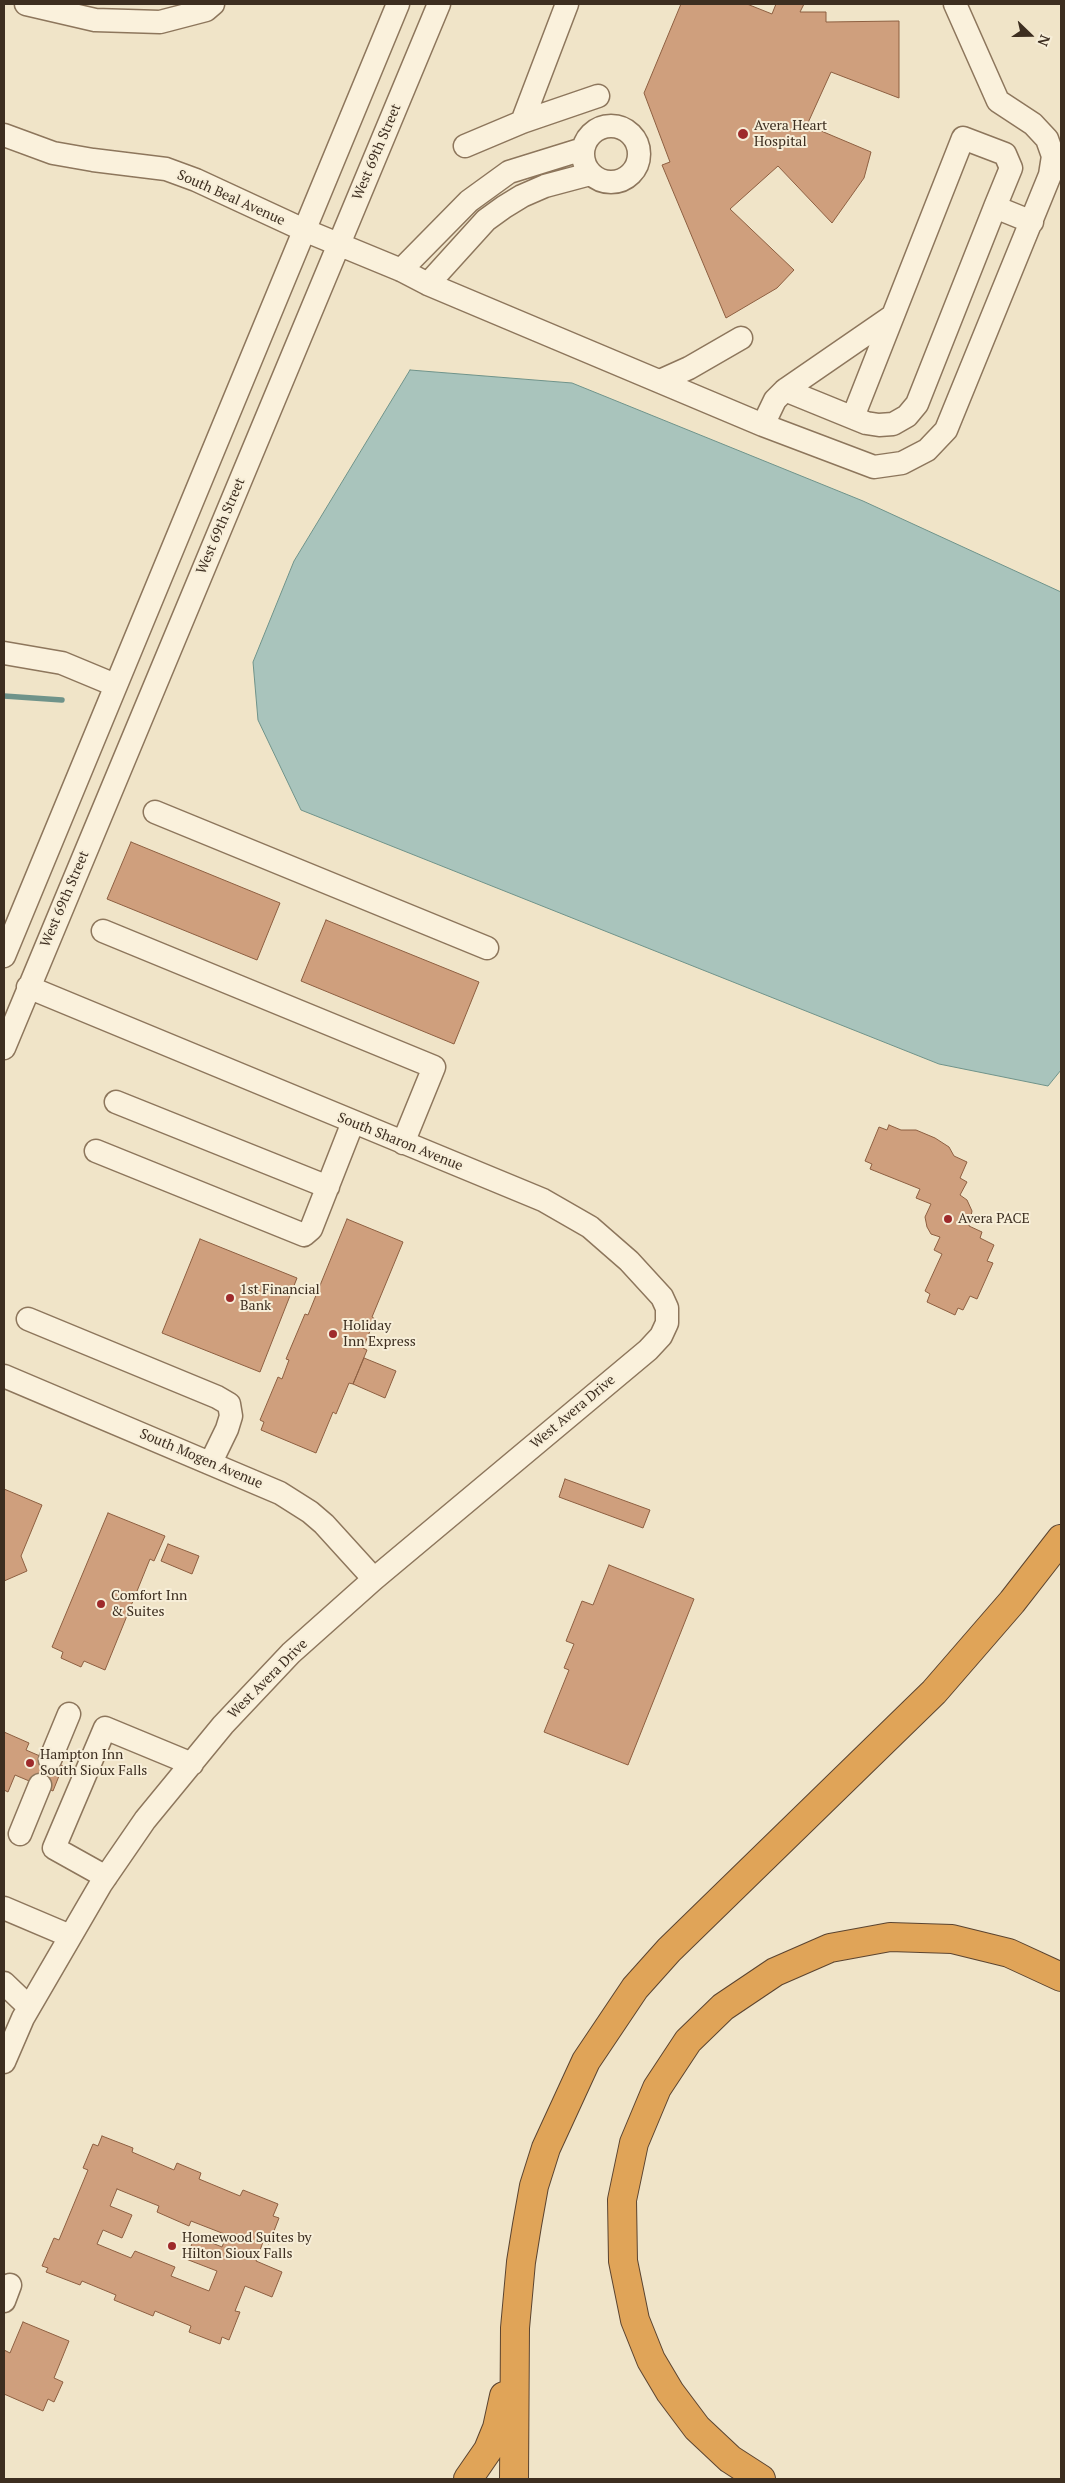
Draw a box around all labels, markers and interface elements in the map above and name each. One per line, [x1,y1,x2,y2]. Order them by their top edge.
north arrow [1005,10,1055,60]
text: N [1034,32,1055,49]
street label: West 69th Street [349,101,405,203]
place label: Avera Heart Hospital [754,118,827,150]
marker: Avera Heart Hospital [736,127,750,141]
street label: South Beal Avenue [174,167,288,229]
street label: West 69th Street [193,475,249,577]
street label: West 69th Street [37,848,93,950]
street label: South Sharon Avenue [335,1109,465,1175]
place label: Avera PACE [958,1211,1030,1227]
marker: Avera PACE [942,1213,954,1225]
place label: 1st Financial Bank [240,1282,320,1314]
marker: 1st Financial Bank [224,1292,236,1304]
place label: Holiday Inn Express [343,1318,416,1350]
marker: Holiday Inn Express [327,1328,339,1340]
street label: West Avera Drive [527,1372,619,1452]
street label: South Mogen Avenue [137,1425,265,1493]
place label: Comfort Inn & Suites [111,1588,187,1620]
marker: Comfort Inn & Suites [95,1598,107,1610]
street label: West Avera Drive [225,1636,311,1722]
place label: Hampton Inn South Sioux Falls [40,1747,147,1780]
marker: Hampton Inn South Sioux Falls [24,1757,36,1769]
place label: Homewood Suites by Hilton Sioux Falls [182,2230,312,2262]
marker: Homewood Suites by Hilton Sioux Falls [166,2240,178,2252]

